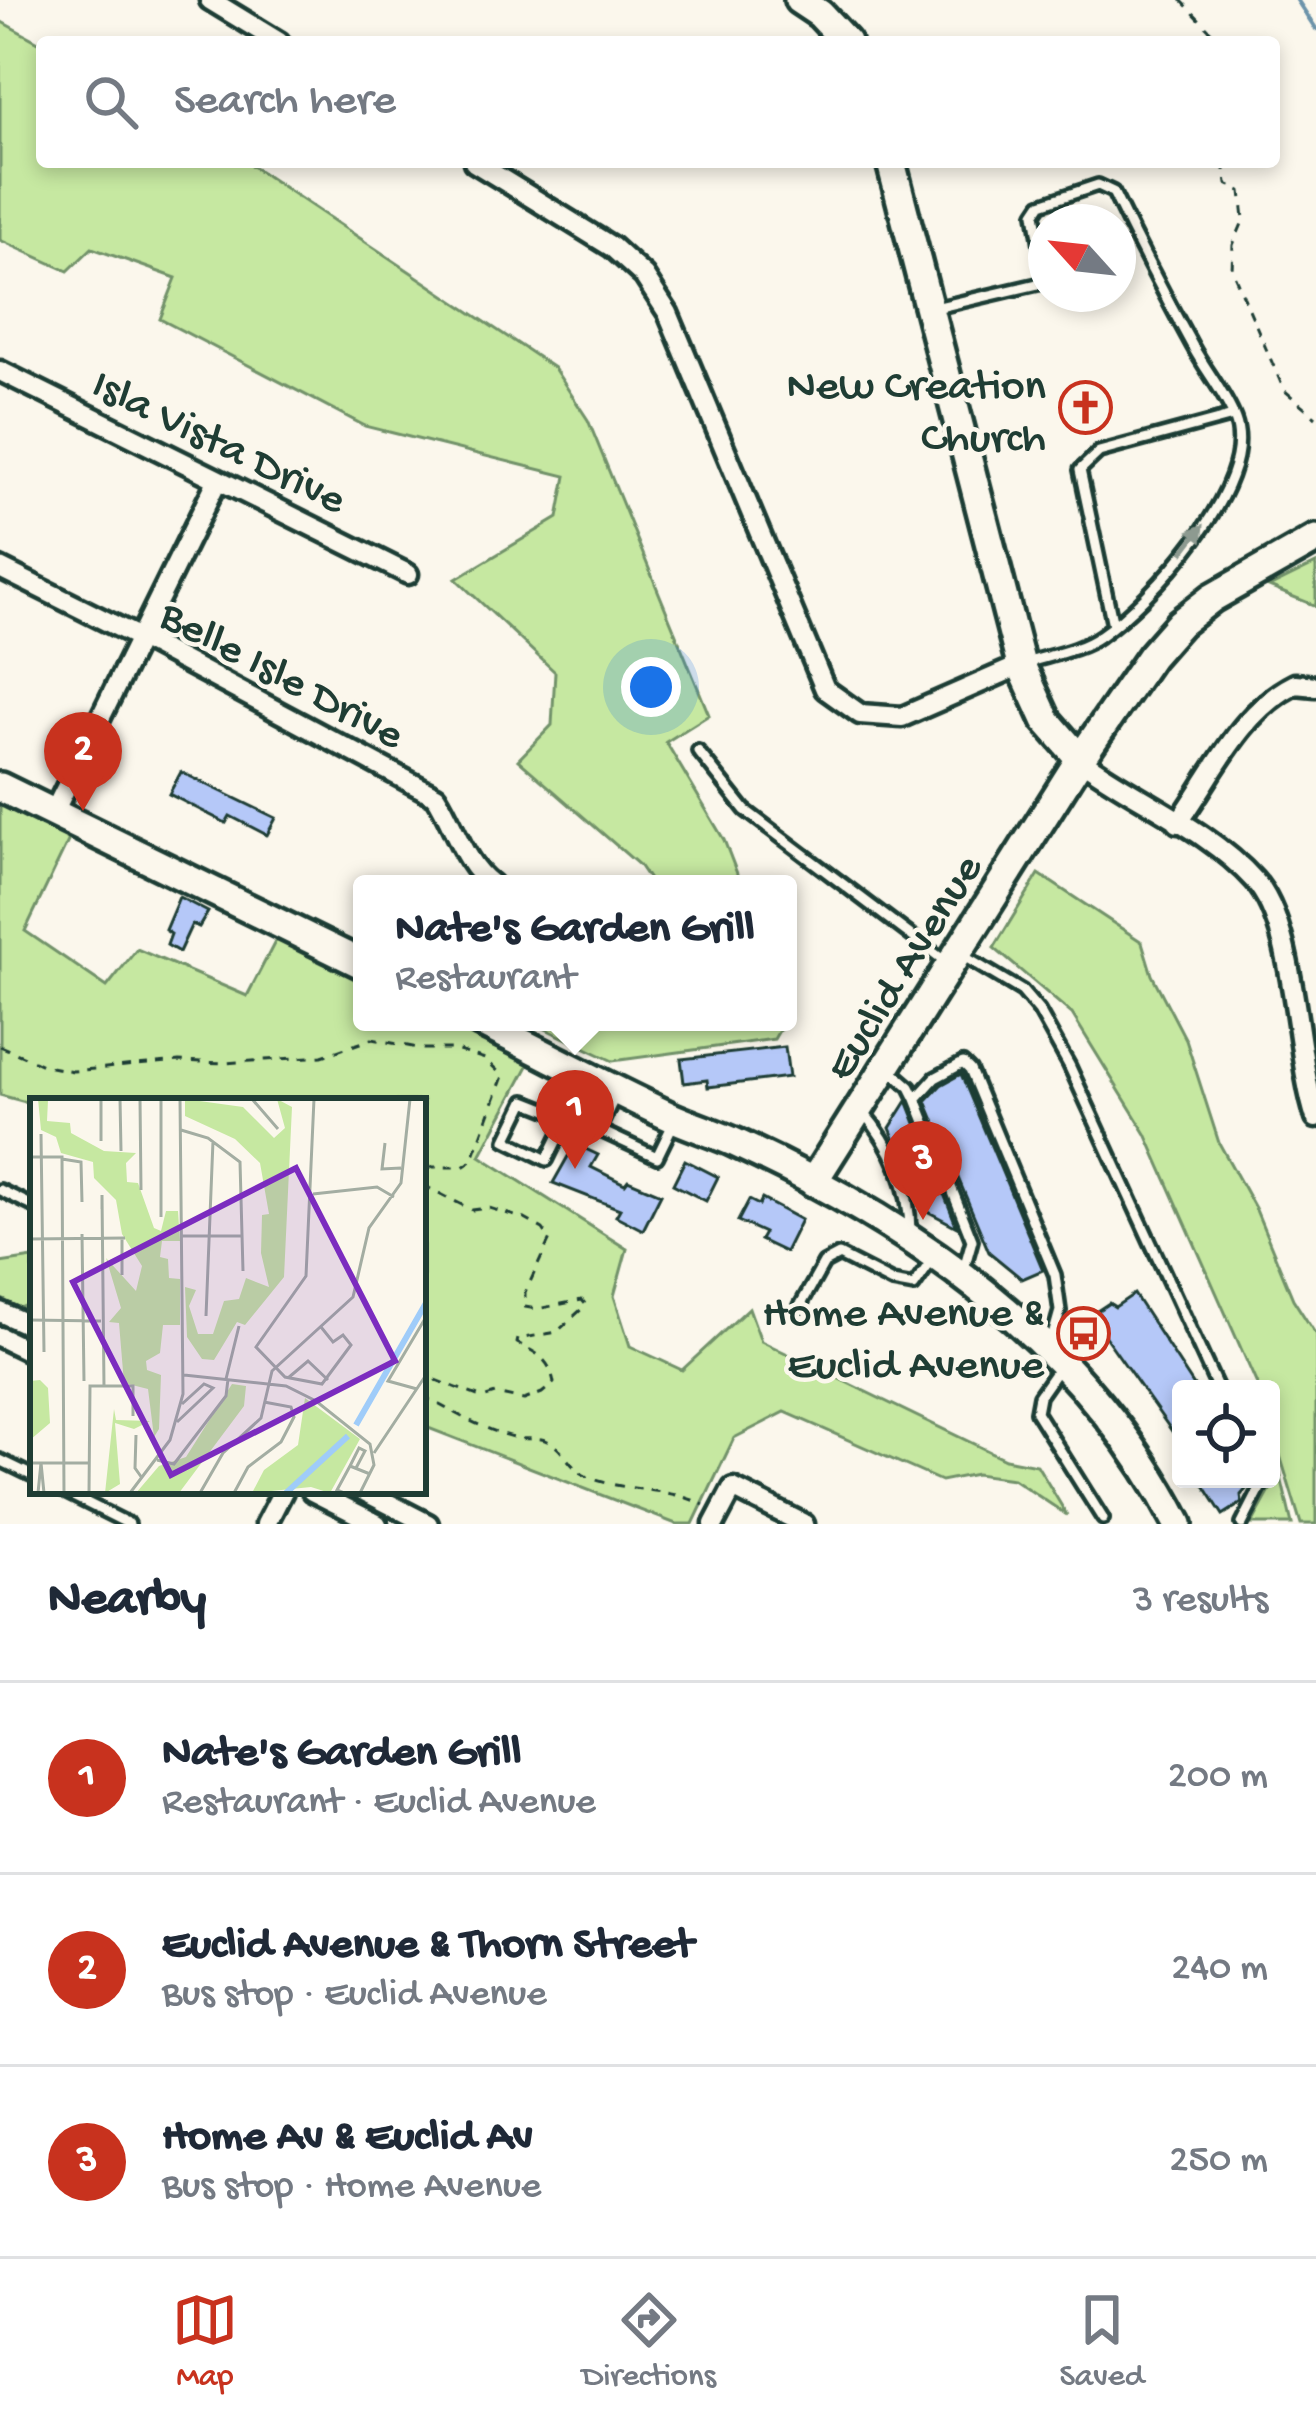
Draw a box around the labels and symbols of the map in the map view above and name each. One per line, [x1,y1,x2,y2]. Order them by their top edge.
north arrow [1028,204,1136,312]
street label: Isla Vista Drive [82,360,354,529]
place label: New Creation Church [786,362,1046,467]
church icon: New Creation Church [1057,379,1113,435]
one-way arrow [1180,524,1205,555]
street label: Belle Isle Drive [148,591,412,765]
your location [621,657,681,717]
pin: 2 [44,712,122,811]
street label: Euclid Avenue [816,846,997,1092]
pin: 1 [536,1070,614,1169]
inset map [30,1098,426,1494]
pin: 3 [884,1121,962,1220]
place label: Home Avenue & Euclid Avenue [762,1289,1045,1394]
bus stop icon: Home Avenue & Euclid Avenue [1055,1306,1111,1362]

